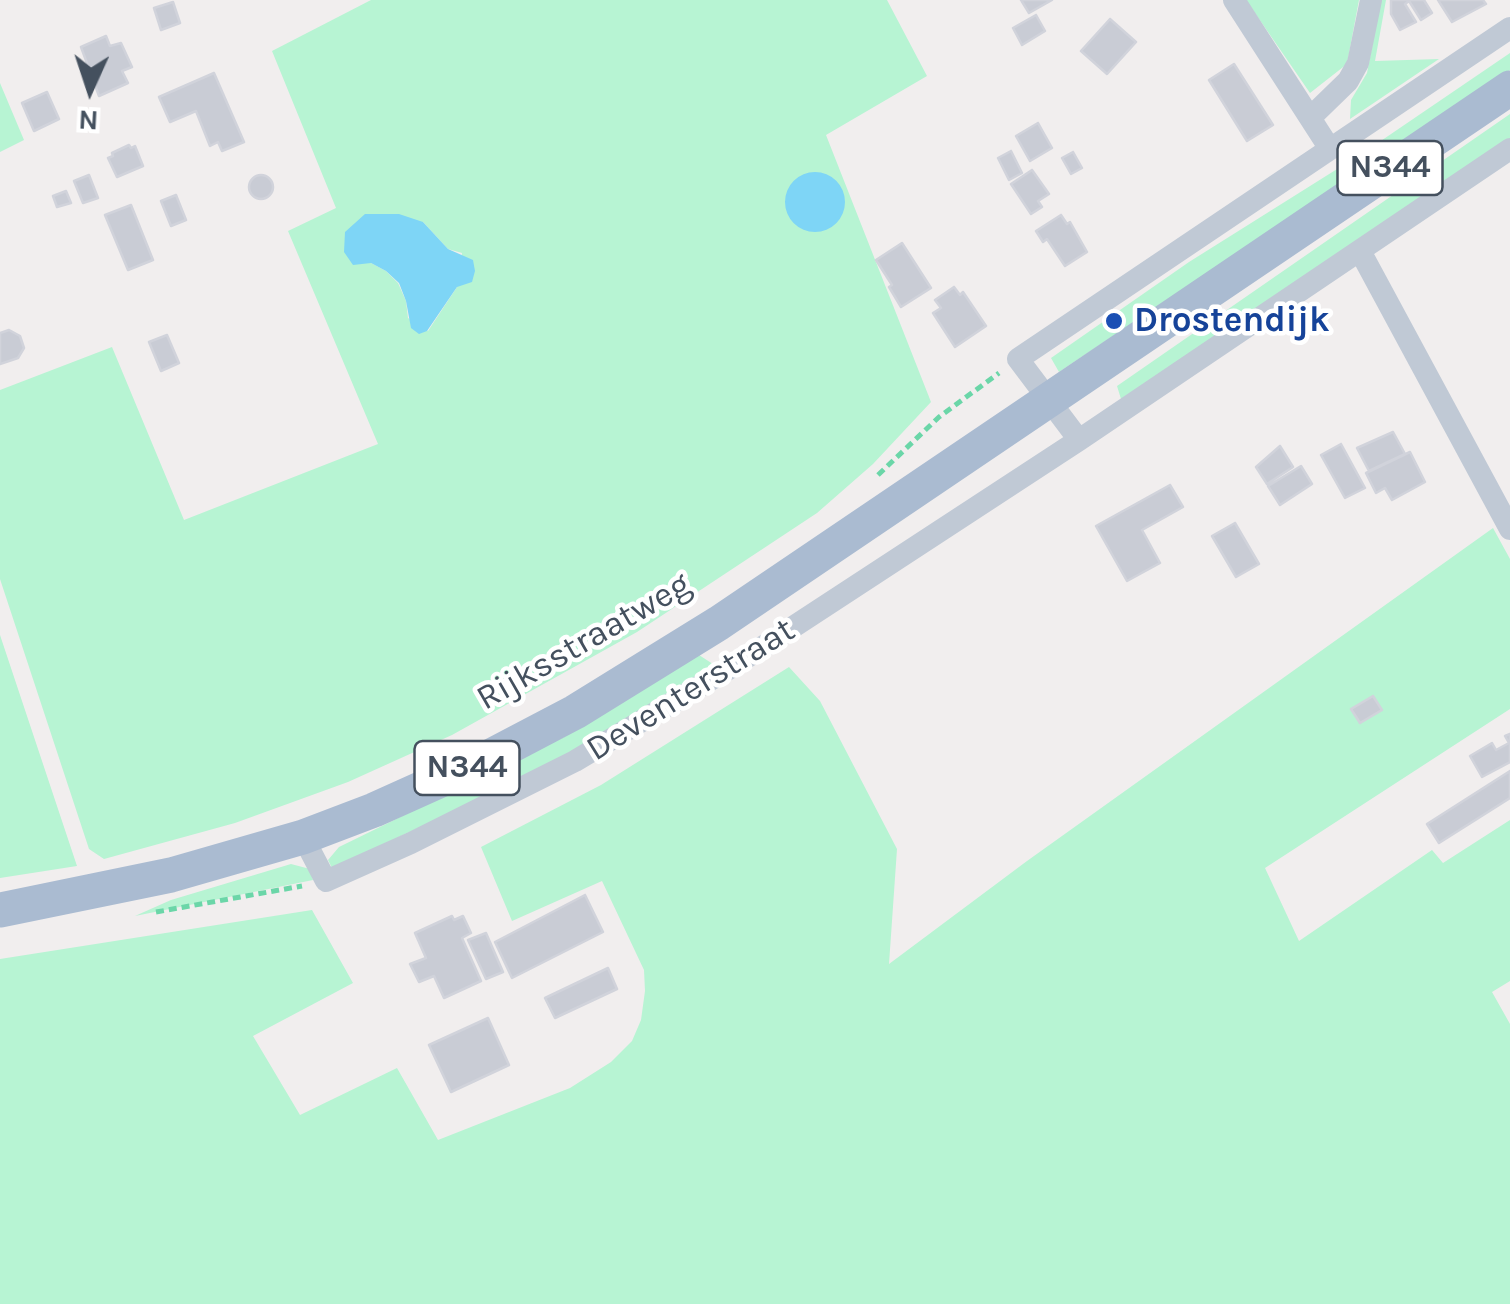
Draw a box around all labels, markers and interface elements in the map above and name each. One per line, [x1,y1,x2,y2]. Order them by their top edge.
north arrow [40,40,140,140]
text: N [78,103,99,137]
road number: N344 [1338,141,1442,195]
place label: Drostendijk [1134,300,1330,342]
marker: Drostendijk [1103,310,1125,332]
street label: Rijksstraatweg [470,564,698,720]
street label: Deventerstraat [579,609,803,771]
road number: N344 [414,741,520,795]

